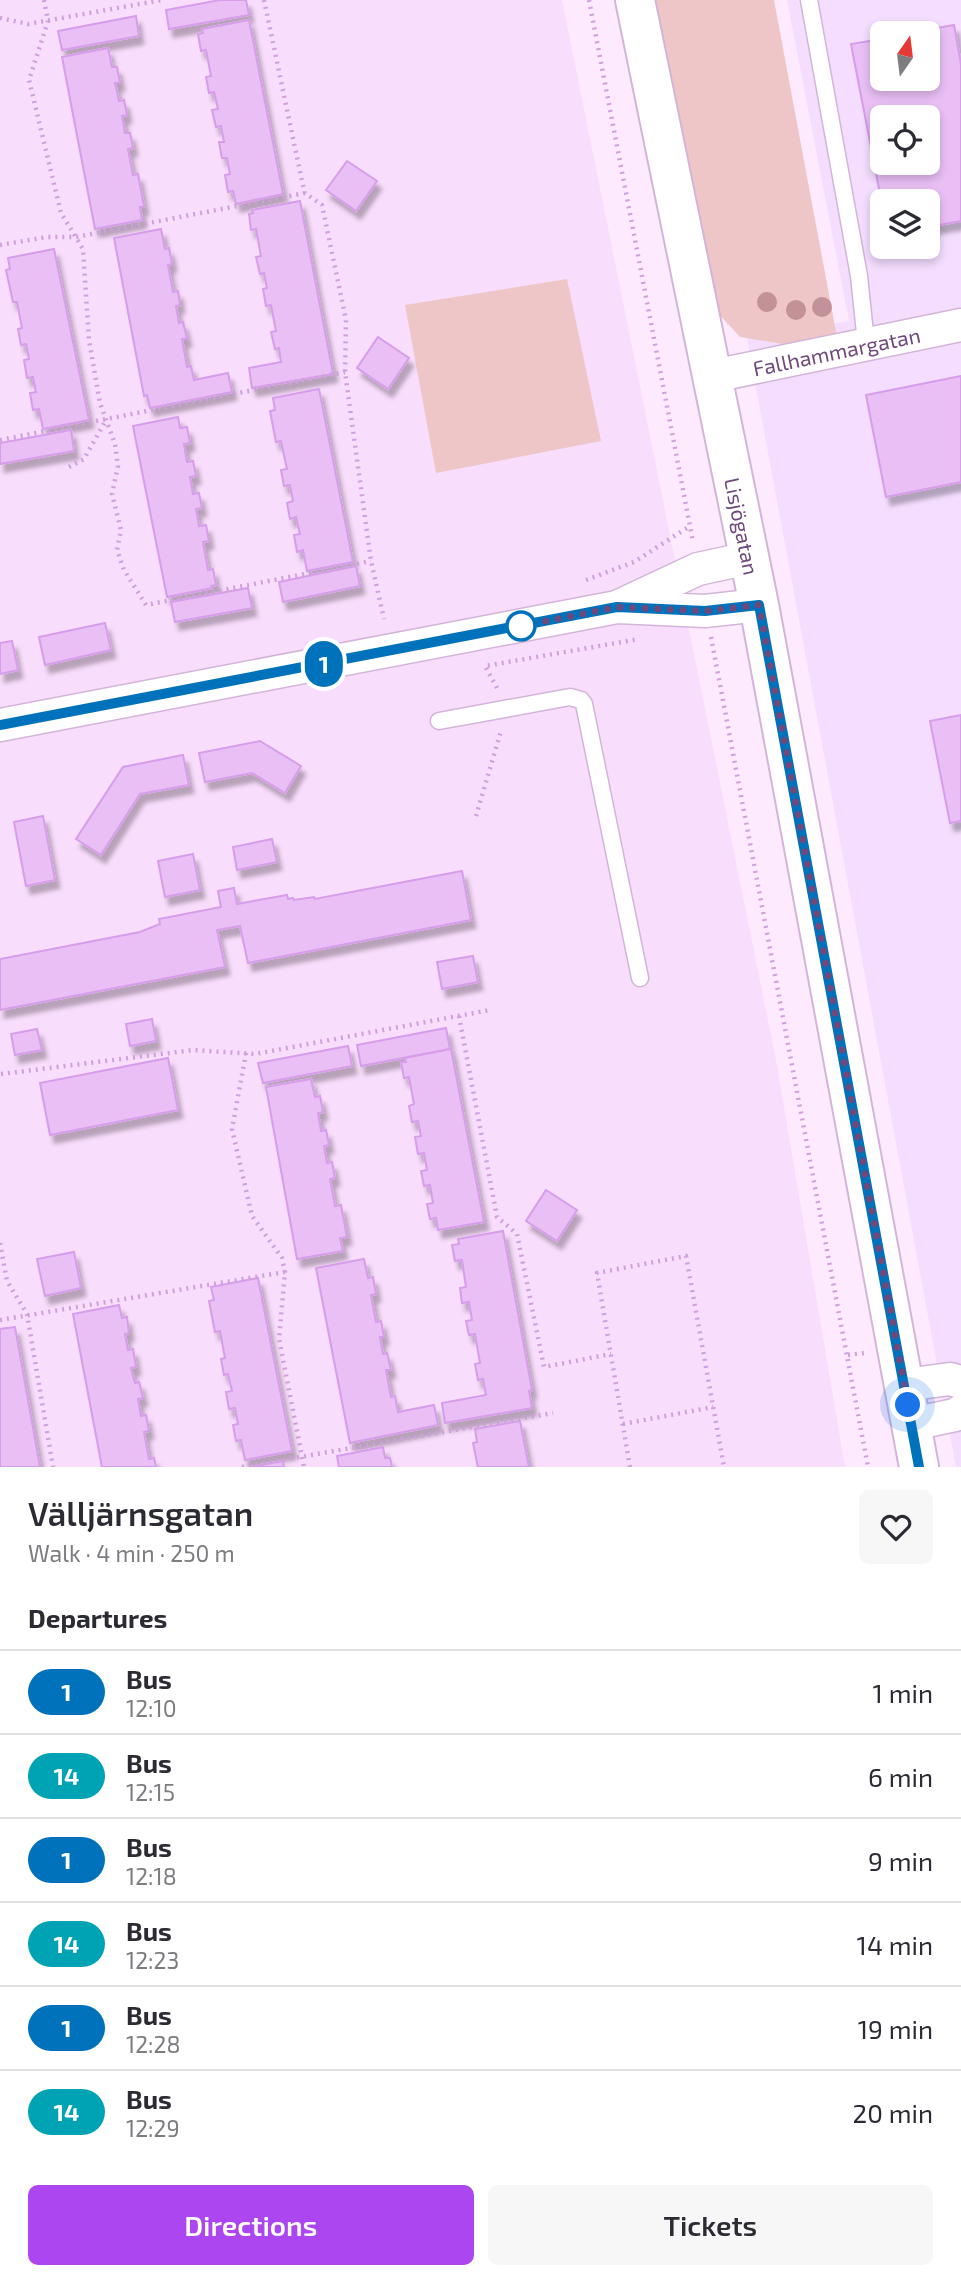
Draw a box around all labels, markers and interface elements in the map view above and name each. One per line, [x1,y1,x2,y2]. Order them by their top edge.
north arrow [870,21,940,91]
map controls [870,21,940,259]
button: locate [870,105,940,175]
button: layers [870,189,940,259]
street label: Fallhammargatan [751,321,922,380]
street label: Lisjögatan [721,475,765,577]
unlabelled marker [506,611,536,641]
line badge: 1 [301,641,347,687]
text: 1 [319,649,329,678]
your location [890,1387,925,1422]
button: heart [859,1490,933,1564]
text: Välljärnsgatan [28,1493,253,1533]
text: Walk · 4 min · 250 m [28,1539,235,1567]
text: Departures [28,1602,167,1633]
text: Bus [126,1663,172,1694]
text: 1 [61,1677,72,1706]
text: 1 min [873,1677,933,1708]
text: 12:10 [126,1694,177,1722]
text: Bus [126,1747,172,1778]
text: 14 [54,1761,79,1790]
text: 6 min [868,1761,933,1792]
text: 12:15 [126,1778,175,1806]
text: Bus [126,1831,172,1862]
text: 1 [61,1845,72,1874]
text: 9 min [868,1845,933,1876]
text: 12:18 [126,1862,177,1890]
text: Bus [126,1915,172,1946]
text: 14 [54,1929,79,1958]
text: 14 min [857,1929,933,1960]
text: 12:23 [126,1946,179,1974]
text: Bus [126,1999,172,2030]
text: 1 [61,2013,72,2042]
text: 19 min [858,2013,933,2044]
text: 12:28 [126,2030,180,2058]
text: Bus [126,2083,172,2114]
text: 14 [54,2097,79,2126]
text: 20 min [853,2097,933,2128]
text: 12:29 [126,2114,180,2142]
button: Directions [28,2185,474,2265]
button: Tickets [488,2185,933,2265]

